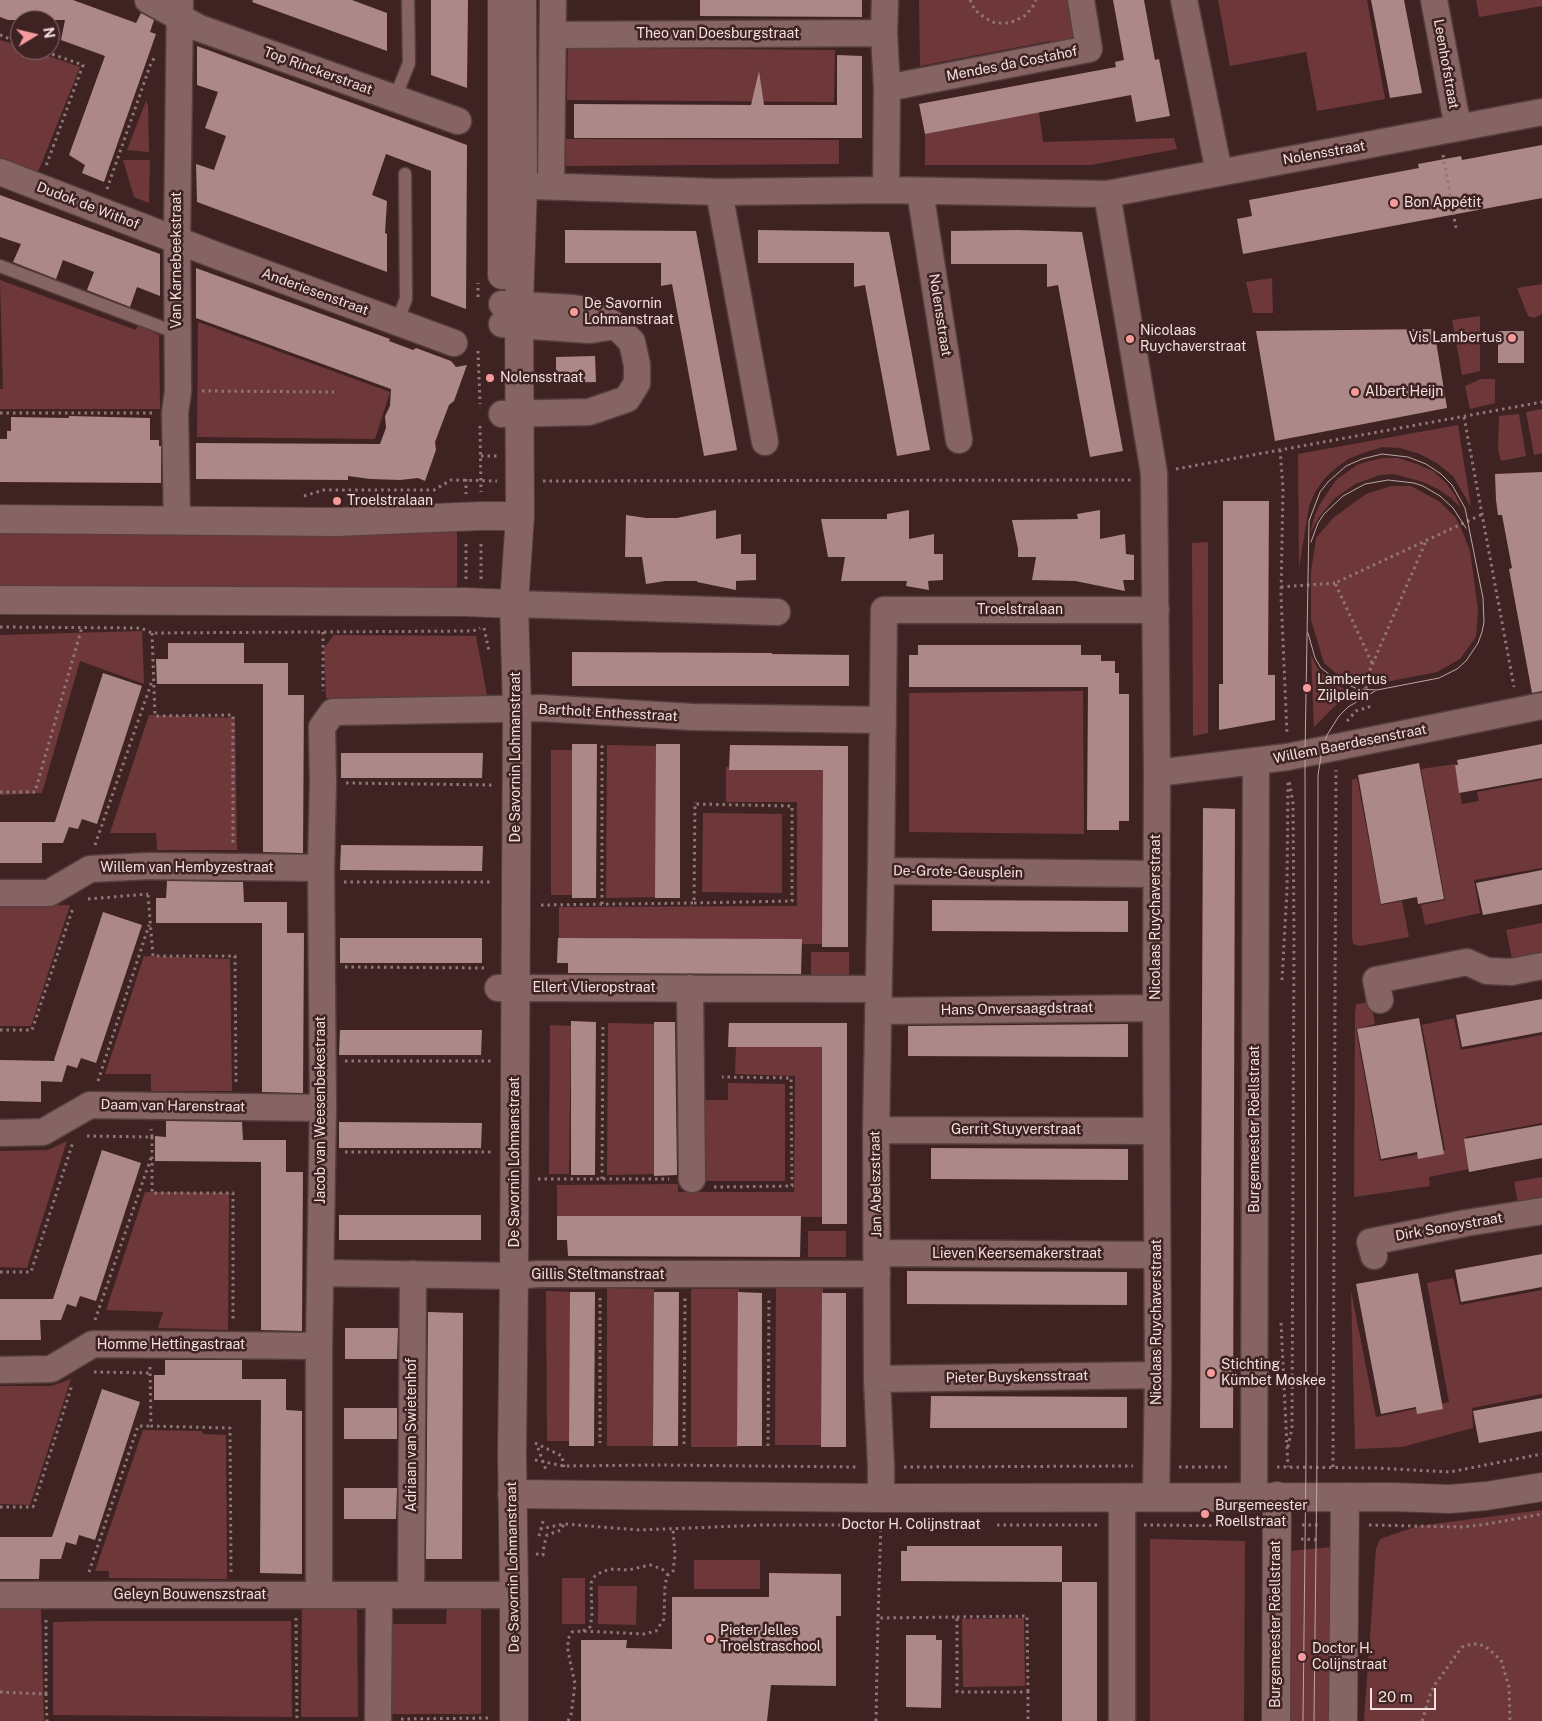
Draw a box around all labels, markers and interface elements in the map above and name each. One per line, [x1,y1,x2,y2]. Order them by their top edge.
north arrow [10,10,60,60]
street label: Leenhofstraat [1430,18,1462,110]
text: N [40,26,58,39]
street label: Theo van Doesburgstraat [637,26,799,42]
street label: Mendes da Costahof [945,43,1079,85]
street label: Top Rinckerstraat [261,44,375,98]
street label: Nolensstraat [1281,137,1367,169]
street label: Dudok de Withof [34,179,142,233]
street label: Van Karnebeekstraat [169,192,185,328]
place label: Bon Appétit [1404,195,1481,211]
marker: Bon Appétit [1388,197,1400,209]
street label: Anderiesenstraat [259,265,371,319]
street label: Nolensstraat [925,272,955,358]
place label: De Savornin Lohmanstraat [584,296,674,328]
marker: De Savornin Lohmanstraat [568,306,580,318]
place label: Nicolaas Ruychaverstraat [1140,323,1246,356]
place label: Vis Lambertus [1409,330,1502,346]
marker: Vis Lambertus [1506,332,1518,344]
marker: Nicolaas Ruychaverstraat [1124,333,1136,345]
place label: Nolensstraat [500,370,583,386]
marker: Nolensstraat [484,372,496,384]
place label: Albert Heijn [1365,384,1443,400]
marker: Albert Heijn [1349,386,1361,398]
place label: Troelstralaan [347,493,433,509]
marker: Troelstralaan [331,495,343,507]
street label: Troelstralaan [977,602,1063,618]
street label: De Savornin Lohmanstraat [508,671,524,843]
place label: Lambertus Zijlplein [1317,672,1387,704]
marker: Lambertus Zijlplein [1301,682,1313,694]
street label: Bartholt Enthesstraat [538,701,678,725]
street label: Willem Baerdesenstraat [1272,721,1428,767]
street label: Nicolaas Ruychaverstraat [1148,834,1164,1000]
street label: Willem van Hembyzestraat [100,860,274,876]
street label: De-Grote-Geusplein [893,862,1023,882]
street label: Ellert Vlieropstraat [532,980,656,996]
street label: Hans Onversaagdstraat [940,999,1094,1019]
street label: Jacob van Weesenbekestraat [313,1016,329,1204]
street label: Burgemeester Röellstraat [1247,1045,1263,1213]
street label: De Savornin Lohmanstraat [507,1076,523,1248]
street label: Daam van Harenstraat [101,1096,245,1116]
street label: Gerrit Stuyverstraat [951,1122,1081,1138]
street label: Jan Abelszstraat [867,1130,885,1238]
street label: Dirk Sonoystraat [1394,1209,1504,1245]
street label: Nicolaas Ruychaverstraat [1149,1239,1165,1405]
street label: Lieven Keersemakerstraat [932,1246,1102,1262]
street label: Gillis Steltmanstraat [531,1267,665,1283]
street label: Homme Hettingastraat [97,1337,245,1353]
place label: Stichting Kümbet Moskee [1221,1357,1326,1390]
street label: Adriaan van Swietenhof [404,1358,420,1512]
street label: Pieter Buyskensstraat [946,1367,1088,1387]
marker: Stichting Kümbet Moskee [1205,1367,1217,1379]
street label: De Savornin Lohmanstraat [503,1481,523,1653]
place label: Burgemeester Roellstraat [1215,1498,1308,1530]
marker: Burgemeester Roellstraat [1199,1508,1211,1520]
street label: Doctor H. Colijnstraat [841,1517,981,1533]
street label: Burgemeester Röellstraat [1268,1540,1284,1708]
street label: Geleyn Bouwenszstraat [113,1587,267,1603]
place label: Pieter Jelles Troelstraschool [720,1623,821,1655]
marker: Pieter Jelles Troelstraschool [704,1633,716,1645]
place label: Doctor H. Colijnstraat [1312,1641,1387,1674]
marker: Doctor H. Colijnstraat [1296,1651,1308,1663]
scale bar [1372,1678,1438,1710]
text: 20 m [1378,1688,1413,1705]

